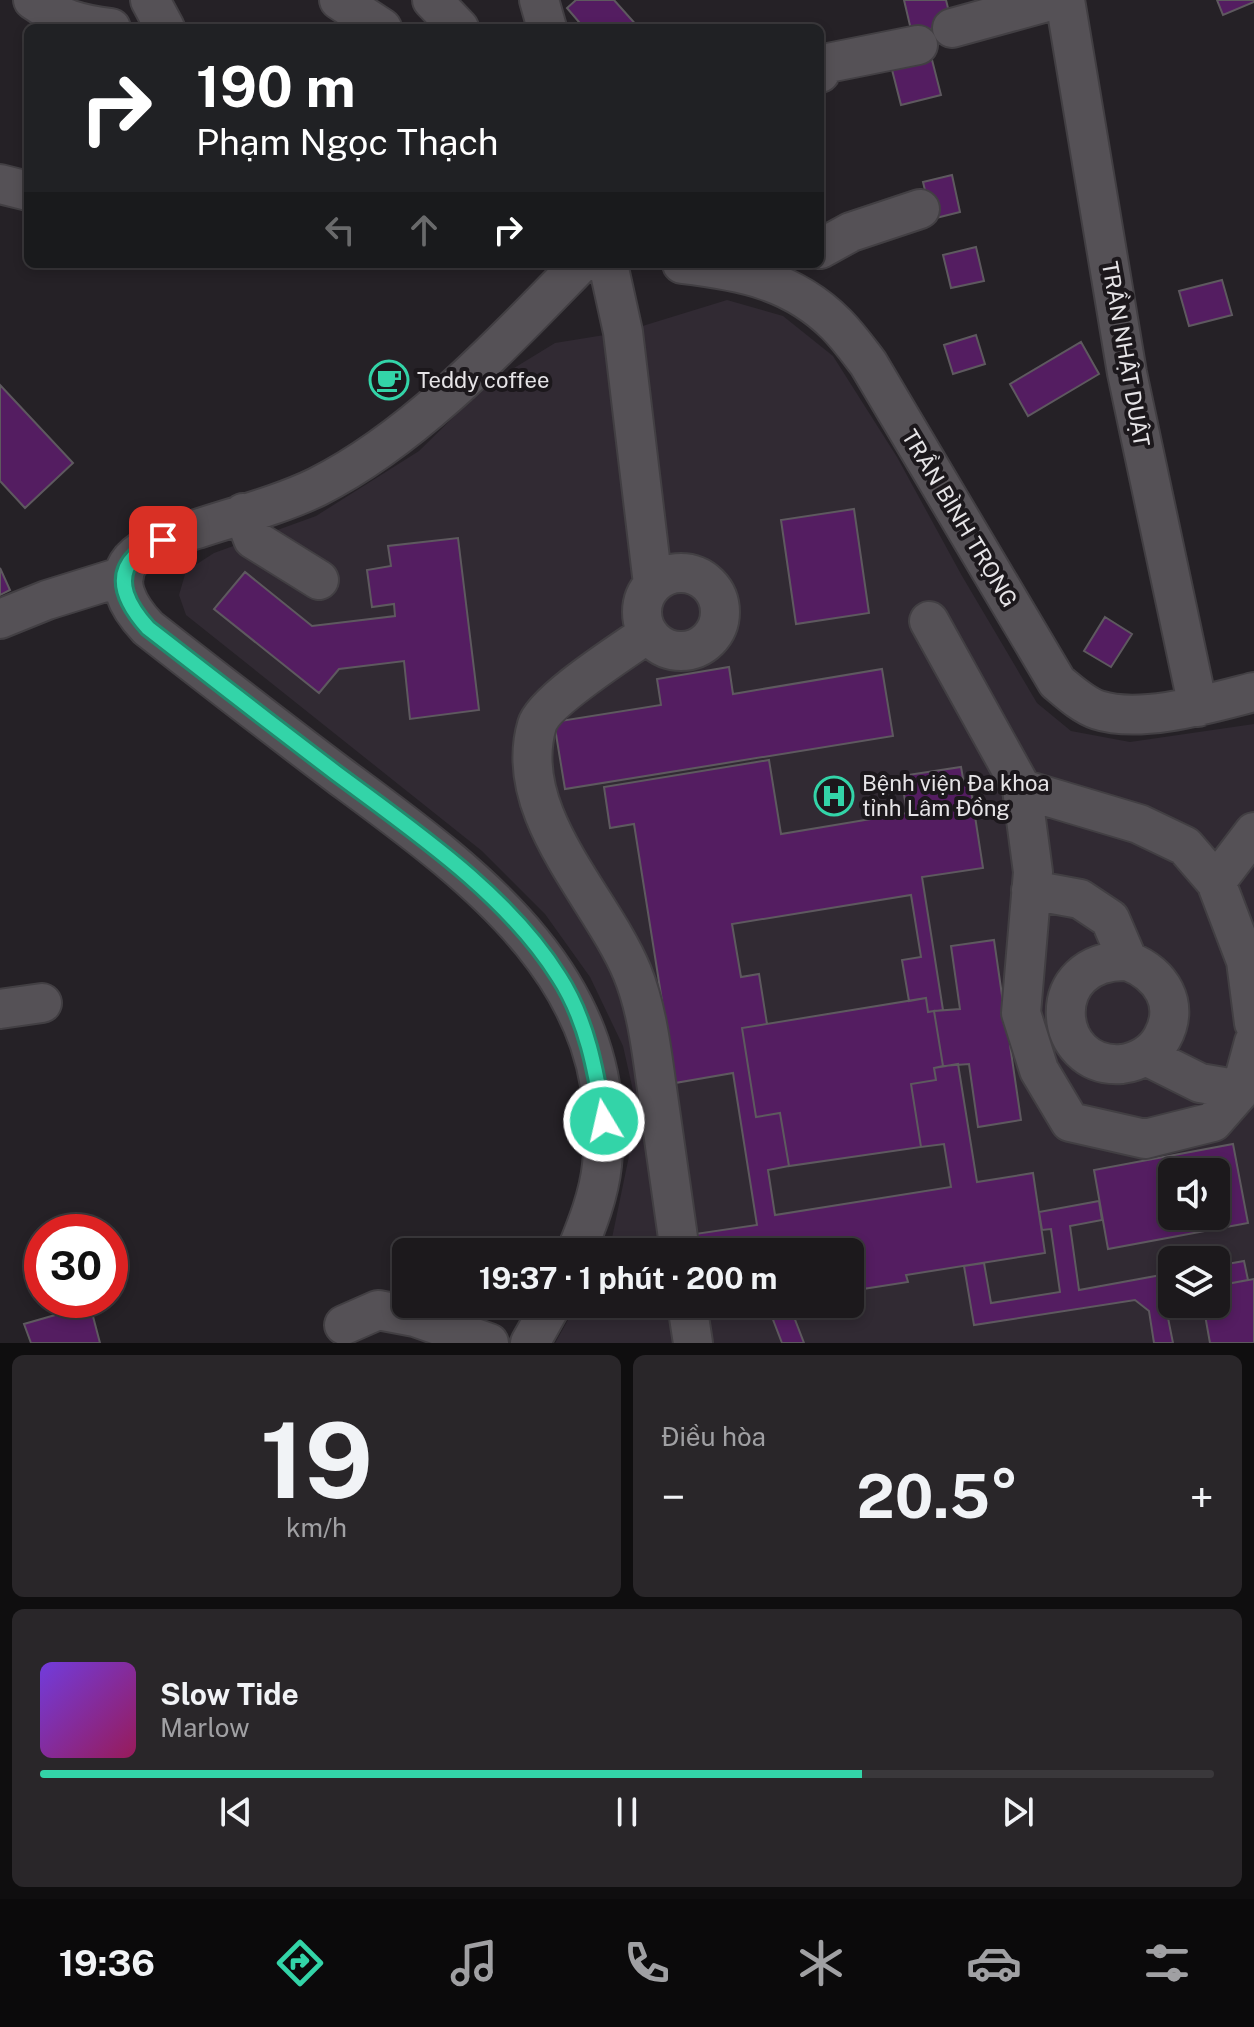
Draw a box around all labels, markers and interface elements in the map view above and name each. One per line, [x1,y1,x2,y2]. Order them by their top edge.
text: 190 m [196,54,356,120]
icon: right [64,56,168,160]
text: Phạm Ngọc Thạch [196,121,499,163]
icon: left [318,208,362,252]
icon: ahead [402,208,446,252]
icon: right [486,208,530,252]
street label: TRẦN NHẬT DUẬT [1097,259,1157,449]
cafe icon: Teddy coffee [368,359,410,401]
place label: Teddy coffee [417,367,550,393]
street label: TRẦN BÌNH TRỌNG [897,424,1025,611]
pin [129,506,197,574]
icon: arrive [141,518,185,562]
place label: Bệnh viện Đa khoa tỉnh Lâm Đồng [862,770,1049,821]
hospital icon: Bệnh viện Đa khoa tỉnh Lâm Đồng [813,775,855,817]
position arrow [562,1079,646,1163]
map controls [1158,1158,1230,1318]
button: sound [1158,1158,1230,1230]
speed limit sign: 30 [24,1214,128,1318]
button: layers [1158,1246,1230,1318]
text: 19:37 · 1 phút · 200 m [479,1260,777,1296]
text: 19 [260,1399,373,1521]
text: Điều hòa [661,1421,766,1452]
text: 20.5° [857,1461,1018,1532]
text: − [661,1471,685,1523]
text: + [1190,1471,1214,1523]
text: km/h [286,1512,347,1543]
text: Slow Tide [160,1676,299,1712]
text: Marlow [160,1712,250,1743]
icon: previous [214,1790,258,1834]
icon: pause [605,1790,649,1834]
icon: next [996,1790,1040,1834]
icon: directions [272,1935,328,1991]
icon: music [446,1935,502,1991]
icon: phone [619,1935,675,1991]
icon: climate [793,1935,849,1991]
icon: car [966,1935,1022,1991]
icon: filters [1139,1935,1195,1991]
text: 19:36 [59,1942,155,1984]

